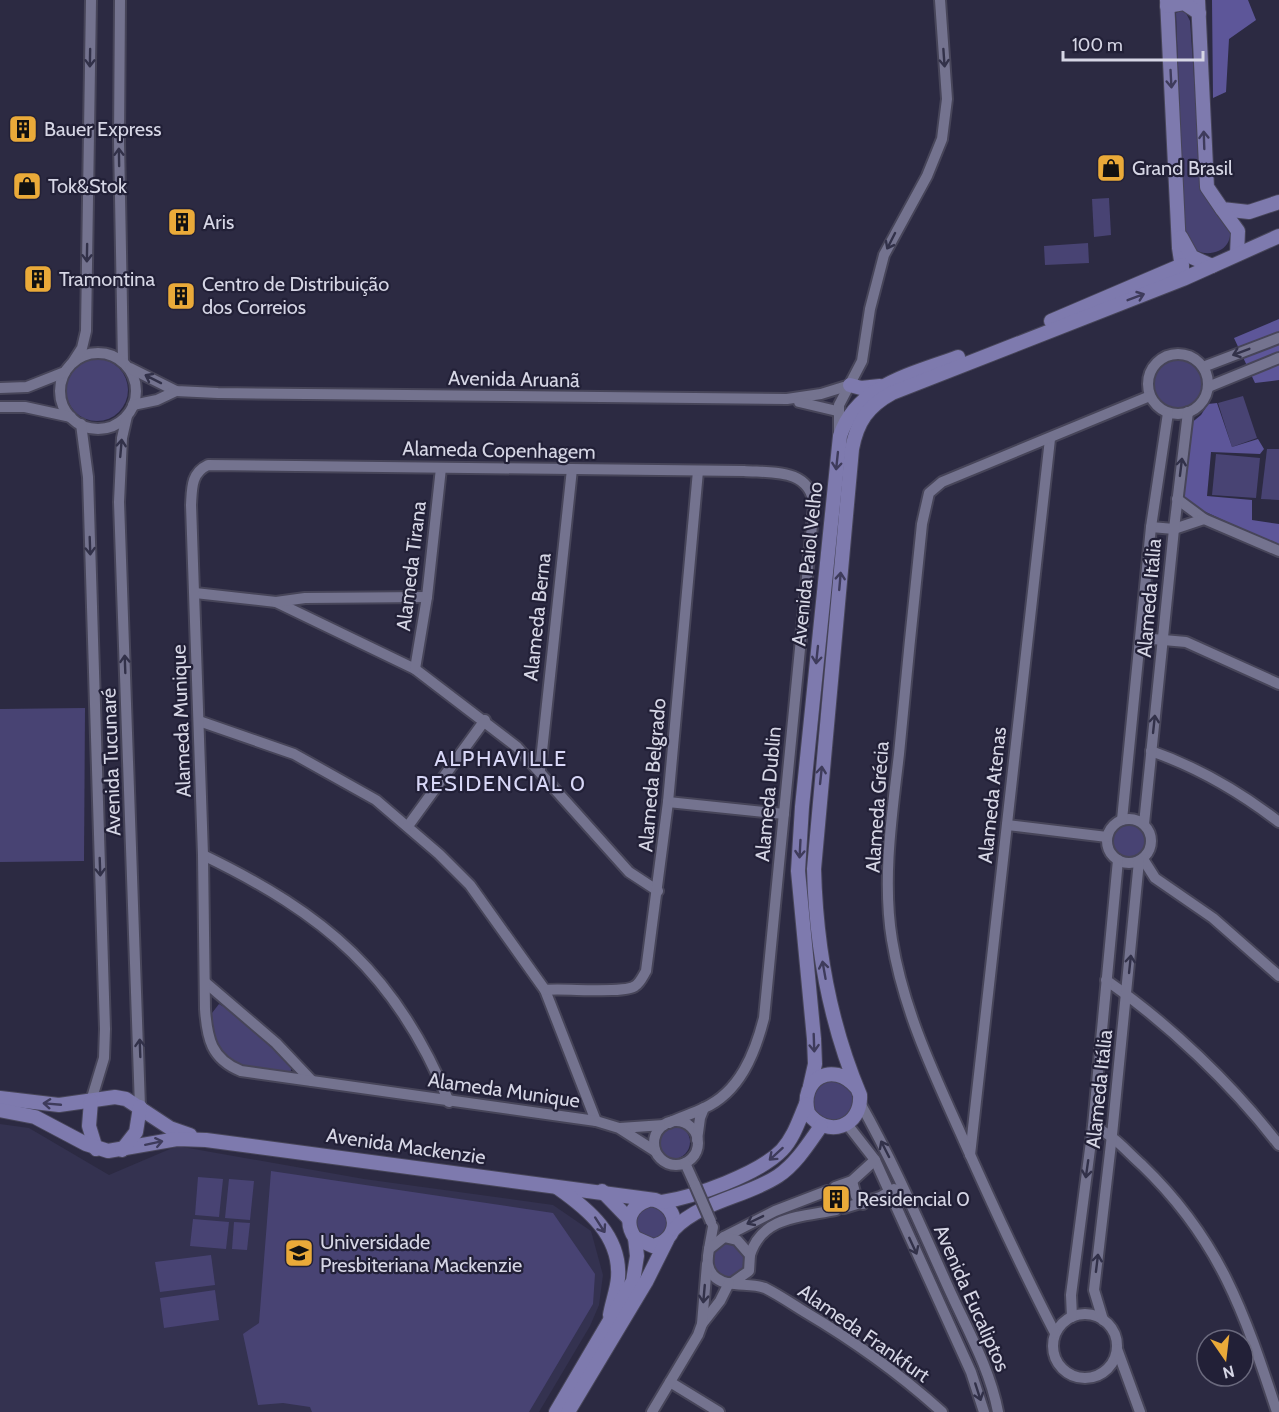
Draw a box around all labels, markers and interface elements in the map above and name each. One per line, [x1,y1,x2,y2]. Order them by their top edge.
scale bar [1063,24,1202,62]
text: 100 m [1072,34,1123,56]
one-way arrow [84,48,96,68]
one-way arrow [939,48,950,68]
one-way arrow [1166,69,1177,89]
building icon: Bauer Express [7,113,39,145]
place label: Bauer Express [44,117,162,141]
one-way arrow [1199,131,1210,151]
one-way arrow [113,148,125,168]
shop icon: Grand Brasil [1095,152,1127,184]
place label: Grand Brasil [1132,156,1233,180]
shop icon: Tok&Stok [11,170,43,202]
place label: Tok&Stok [48,174,127,198]
building icon: Aris [166,206,198,238]
place label: Aris [203,210,234,234]
one-way arrow [885,231,896,249]
one-way arrow [81,243,93,263]
building icon: Tramontina [22,263,54,295]
place label: Tramontina [59,267,155,291]
place label: Centro de Distribuição dos Correios [202,272,389,319]
building icon: Centro de Distribuição dos Correios [165,280,197,312]
one-way arrow [1126,291,1145,302]
one-way arrow [1232,348,1251,359]
street label: Avenida Aruanã [448,366,580,392]
one-way arrow [145,373,162,385]
street label: Alameda Copenhagem [402,436,596,464]
one-way arrow [116,438,127,458]
one-way arrow [831,450,842,470]
one-way arrow [1176,458,1187,478]
street label: Avenida Paiol Velho [786,481,828,647]
street label: Alameda Tirana [391,499,431,632]
one-way arrow [85,535,96,555]
street label: Alameda Itália [1132,537,1166,658]
street label: Alameda Berna [518,551,556,682]
one-way arrow [835,572,846,592]
street label: Alameda Munique [166,644,196,798]
one-way arrow [811,644,822,664]
one-way arrow [120,655,131,675]
street label: Avenida Tucunaré [96,688,126,836]
street label: Alameda Belgrado [633,697,671,853]
one-way arrow [1149,714,1160,734]
street label: Alameda Dublin [750,725,786,863]
street label: Alameda Atenas [973,726,1011,864]
street label: Alameda Grécia [860,740,894,874]
district label: ALPHAVILLE RESIDENCIAL 0 [415,745,587,797]
one-way arrow [816,766,827,786]
one-way arrow [794,838,805,858]
one-way arrow [94,856,106,876]
one-way arrow [1125,955,1136,975]
one-way arrow [819,960,830,980]
street label: Alameda Itália [1081,1028,1117,1150]
one-way arrow [809,1032,820,1052]
one-way arrow [134,1039,146,1059]
street label: Alameda Munique [426,1067,582,1113]
one-way arrow [43,1098,63,1109]
street label: Avenida Mackenzie [325,1123,487,1169]
one-way arrow [144,1136,163,1148]
one-way arrow [878,1140,890,1158]
one-way arrow [769,1146,785,1160]
one-way arrow [1081,1159,1092,1178]
building icon: Residencial 0 [820,1183,852,1215]
place label: Residencial 0 [857,1187,970,1211]
one-way arrow [746,1215,764,1227]
one-way arrow [594,1216,606,1232]
street label: Avenida Eucaliptos [929,1221,1015,1375]
place label: Universidade Presbiteriana Mackenzie [320,1230,522,1277]
one-way arrow [908,1236,919,1254]
school or university icon: Universidade Presbiteriana Mackenzie [283,1237,315,1269]
one-way arrow [1092,1253,1103,1273]
street label: Alameda Frankfurt [794,1279,935,1387]
one-way arrow [698,1283,709,1303]
north arrow [1195,1328,1255,1388]
text: N [1221,1361,1236,1383]
one-way arrow [974,1382,985,1401]

